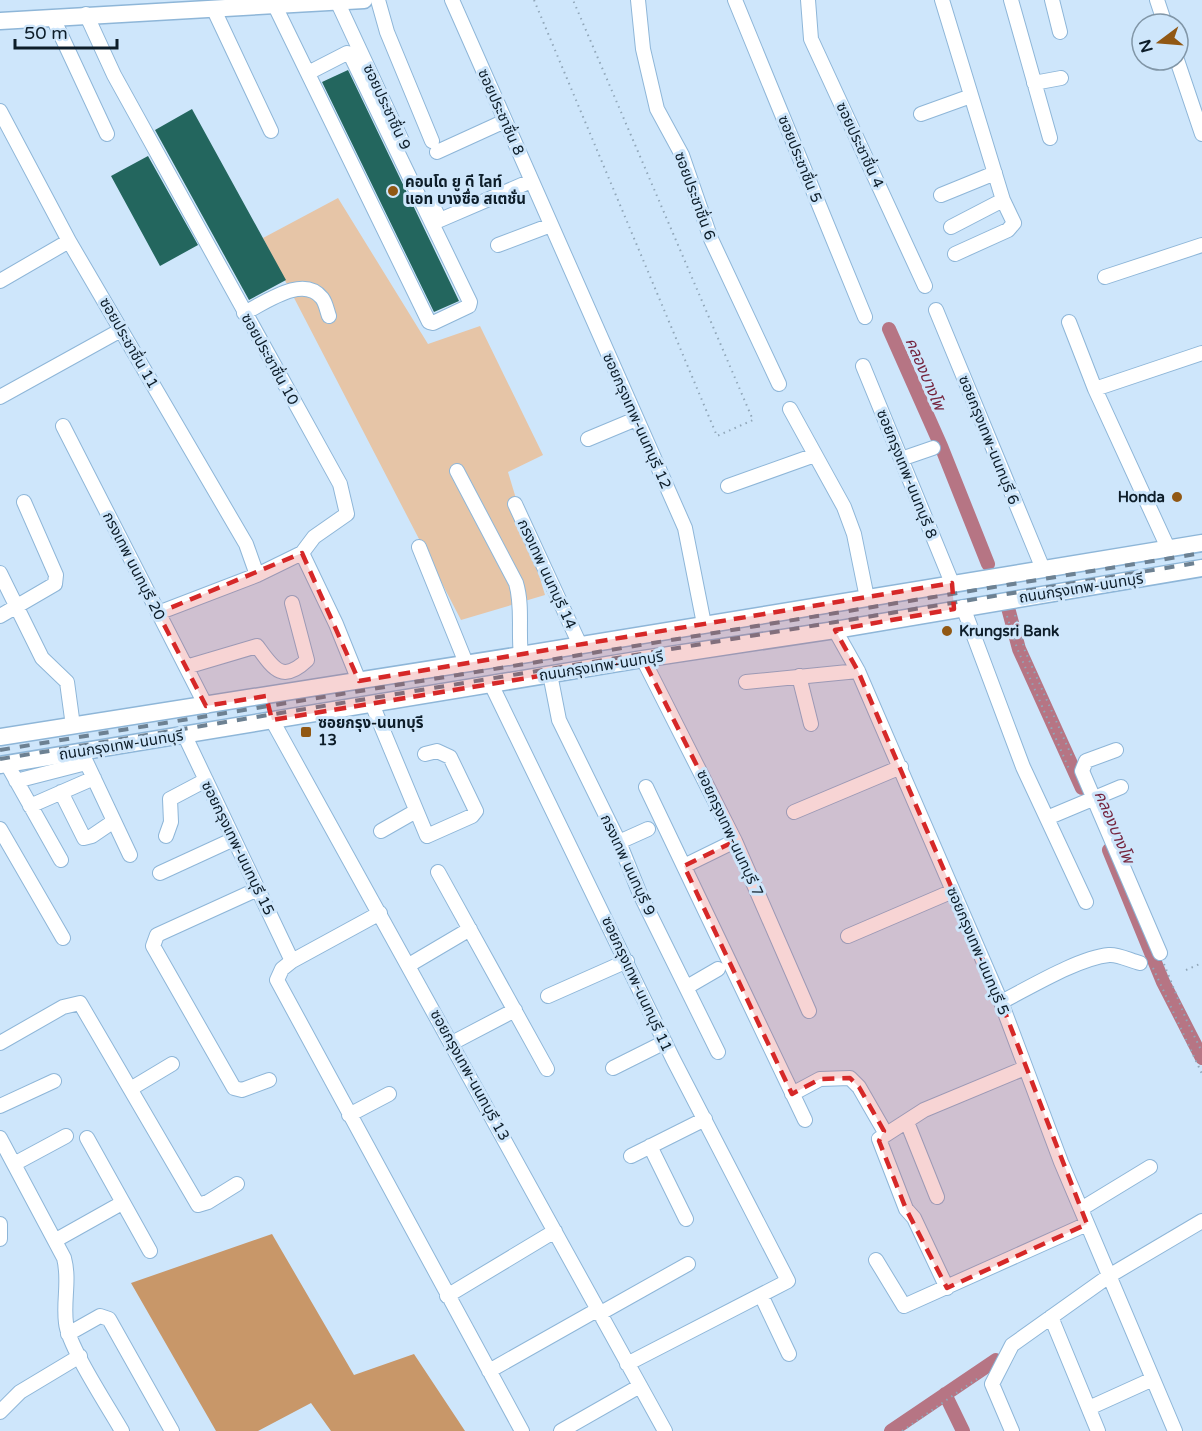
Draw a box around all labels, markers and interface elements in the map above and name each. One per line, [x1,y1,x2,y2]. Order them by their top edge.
scale bar [15,12,117,50]
north arrow [1130,12,1190,72]
text: 50 m [24,22,68,44]
text: N [1135,37,1158,55]
street label: ซอยประชาชื่น 9 [359,60,416,153]
street label: ซอยประชาชื่น 8 [474,65,530,158]
street label: ซอยประชาชื่น 4 [832,98,889,191]
street label: ซอยประชาชื่น 5 [774,112,827,205]
street label: ซอยประชาชื่น 6 [671,149,721,243]
place label: คอนโด ยู ดี ไลท์ แอท บางซื่อ สเตชั่น [405,173,526,208]
marker: คอนโด ยู ดี ไลท์ แอท บางซื่อ สเตชั่น [386,184,400,198]
street label: ซอยประชาชื่น 11 [96,293,164,392]
street label: ซอยประชาชื่น 10 [237,309,304,408]
water label: คลองบางโพ [901,335,950,415]
street label: ซอยกรุงเทพ-นนทบุรี 12 [599,350,675,492]
street label: ซอยกรุงเทพ-นนทบุรี 6 [955,373,1023,507]
street label: ซอยกรุงเทพ-นนทบุรี 8 [873,407,941,541]
place label: Honda [1118,488,1165,506]
marker: Honda [1170,490,1184,504]
street label: กรงเทพ นนทบุรี 20 [99,509,169,623]
street label: กรงเทพ นนทบุรี 14 [514,516,580,632]
street label: ถนนกรุงเทพ-นนทบุรี [1017,569,1145,607]
place label: Krungsri Bank [959,622,1059,641]
marker: Krungsri Bank [940,624,954,638]
street label: ถนนกรุงเทพ-นนทบุรี [537,647,665,685]
place label: ซอยกรุง-นนทบุรี 13 [318,714,424,749]
marker: ซอยกรุง-นนทบุรี 13 [299,725,313,739]
street label: ถนนกรุงเทพ-นนทบุรี [57,726,185,764]
street label: ซอยกรุงเทพ-นนทบุรี 7 [693,767,767,899]
street label: ซอยกรุงเทพ-นนทบุรี 15 [198,778,278,918]
water label: คลองบางโพ [1090,788,1139,868]
street label: กรงเทพ นนทบุรี 9 [597,812,659,918]
street label: ซอยกรุงเทพ-นนทบุรี 5 [943,884,1013,1018]
street label: ซอยกรุงเทพ-นนทบุรี 11 [598,914,676,1054]
street label: ซอยกรุงเทพ-นนทบุรี 13 [426,1006,514,1144]

